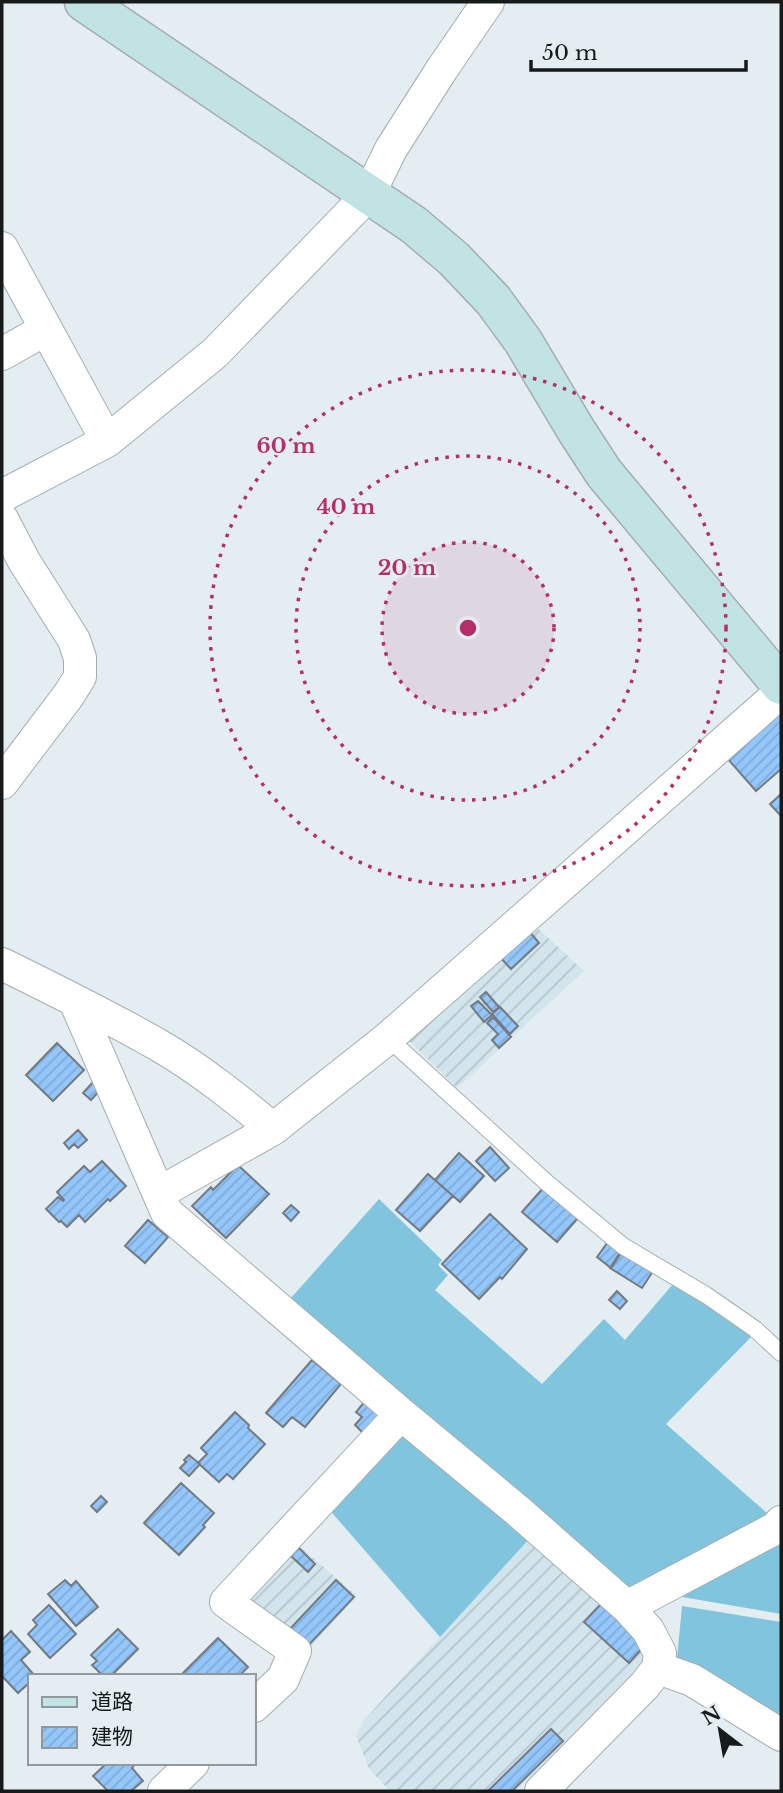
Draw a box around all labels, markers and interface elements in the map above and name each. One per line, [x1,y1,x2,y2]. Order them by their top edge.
scale bar [531,28,746,72]
text: 50 m [542,40,598,66]
text: 60 m [257,433,315,459]
text: 40 m [317,494,375,520]
text: 20 m [378,555,436,581]
centre of rings [456,616,480,640]
legend [28,1674,256,1765]
text: 道路 [91,1689,133,1715]
north arrow [685,1695,755,1765]
text: N [698,1701,725,1730]
text: 建物 [91,1724,133,1750]

